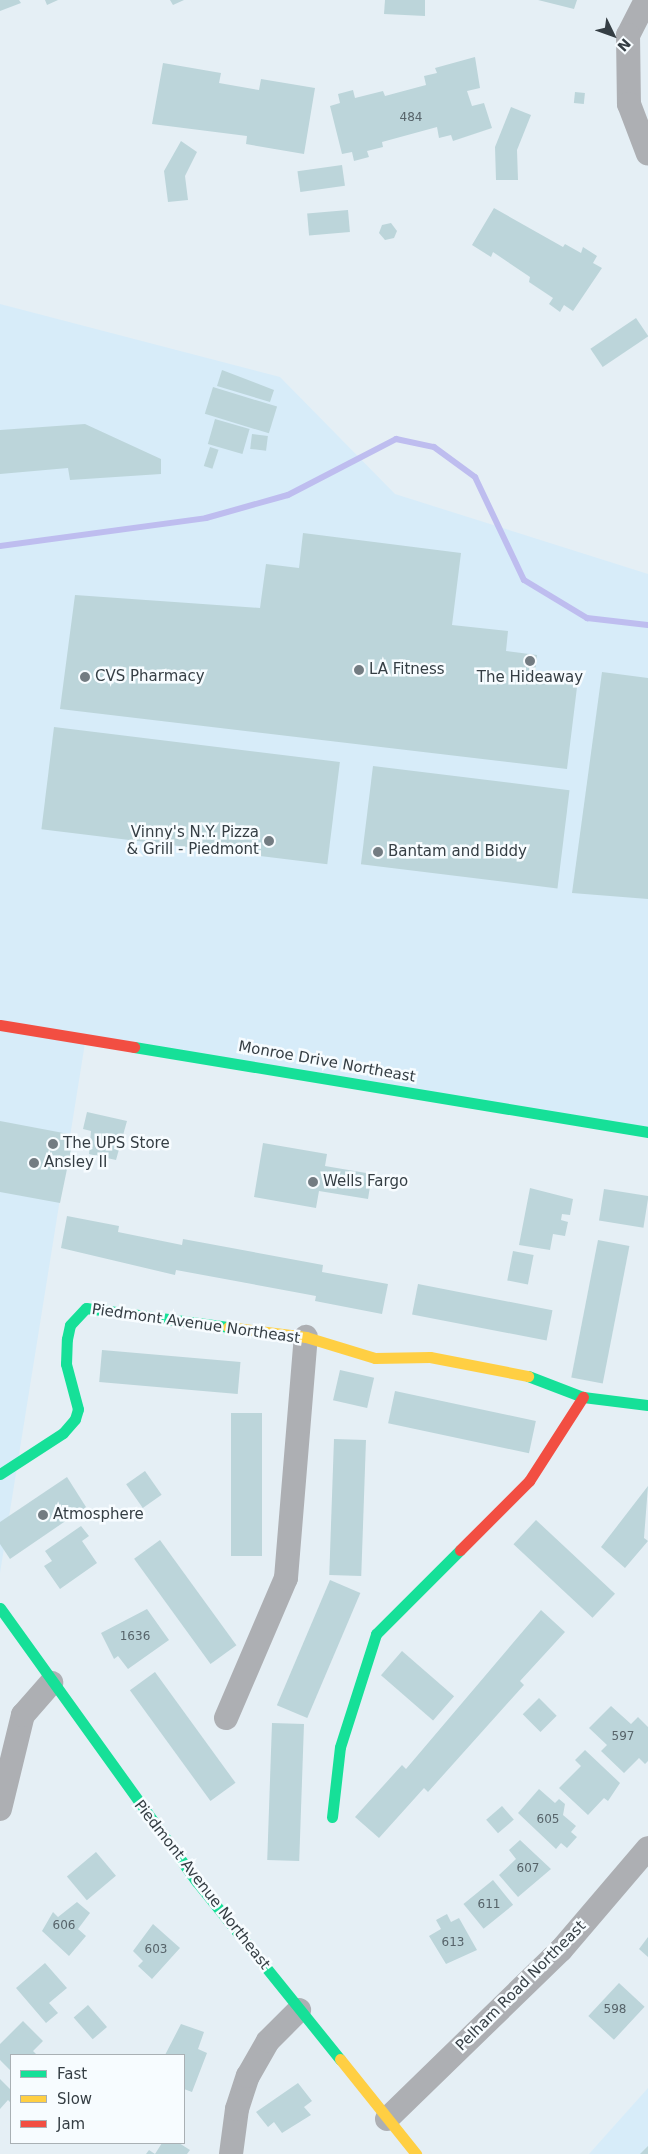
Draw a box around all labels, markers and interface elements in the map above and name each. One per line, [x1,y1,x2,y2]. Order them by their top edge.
north arrow [588,10,638,60]
text: N [614,35,634,55]
house number: 484 [400,111,422,125]
marker: The Hideaway [524,655,536,667]
place label: LA Fitness [369,661,445,679]
marker: LA Fitness [353,664,365,676]
place label: CVS Pharmacy [95,668,205,686]
place label: The Hideaway [477,669,583,687]
marker: CVS Pharmacy [79,671,91,683]
place label: Vinny's N.Y. Pizza & Grill - Piedmont [126,823,259,858]
marker: Vinny's N.Y. Pizza & Grill - Piedmont [263,835,275,847]
place label: Bantam and Biddy [388,843,527,861]
marker: Bantam and Biddy [372,846,384,858]
street label: Monroe Drive Northeast [237,1038,417,1086]
place label: The UPS Store [63,1135,170,1153]
marker: The UPS Store [47,1138,59,1150]
place label: Ansley II [44,1154,107,1172]
marker: Ansley II [28,1157,40,1169]
place label: Wells Fargo [323,1173,408,1191]
marker: Wells Fargo [307,1176,319,1188]
street label: Piedmont Avenue Northeast [91,1300,301,1348]
place label: Atmosphere [53,1506,144,1524]
marker: Atmosphere [37,1509,49,1521]
house number: 1636 [120,1630,150,1644]
house number: 597 [612,1730,634,1744]
street label: Piedmont Avenue Northeast [130,1797,274,1973]
house number: 605 [537,1813,559,1827]
house number: 607 [517,1862,539,1876]
house number: 611 [478,1898,500,1912]
street label: Pelham Road Northeast [452,1917,590,2055]
house number: 606 [53,1919,75,1933]
house number: 613 [442,1936,464,1950]
house number: 603 [145,1943,167,1957]
house number: 598 [604,2003,626,2017]
legend [10,2054,185,2144]
text: Fast [57,2065,87,2083]
text: Slow [57,2090,92,2108]
text: Jam [57,2115,85,2133]

